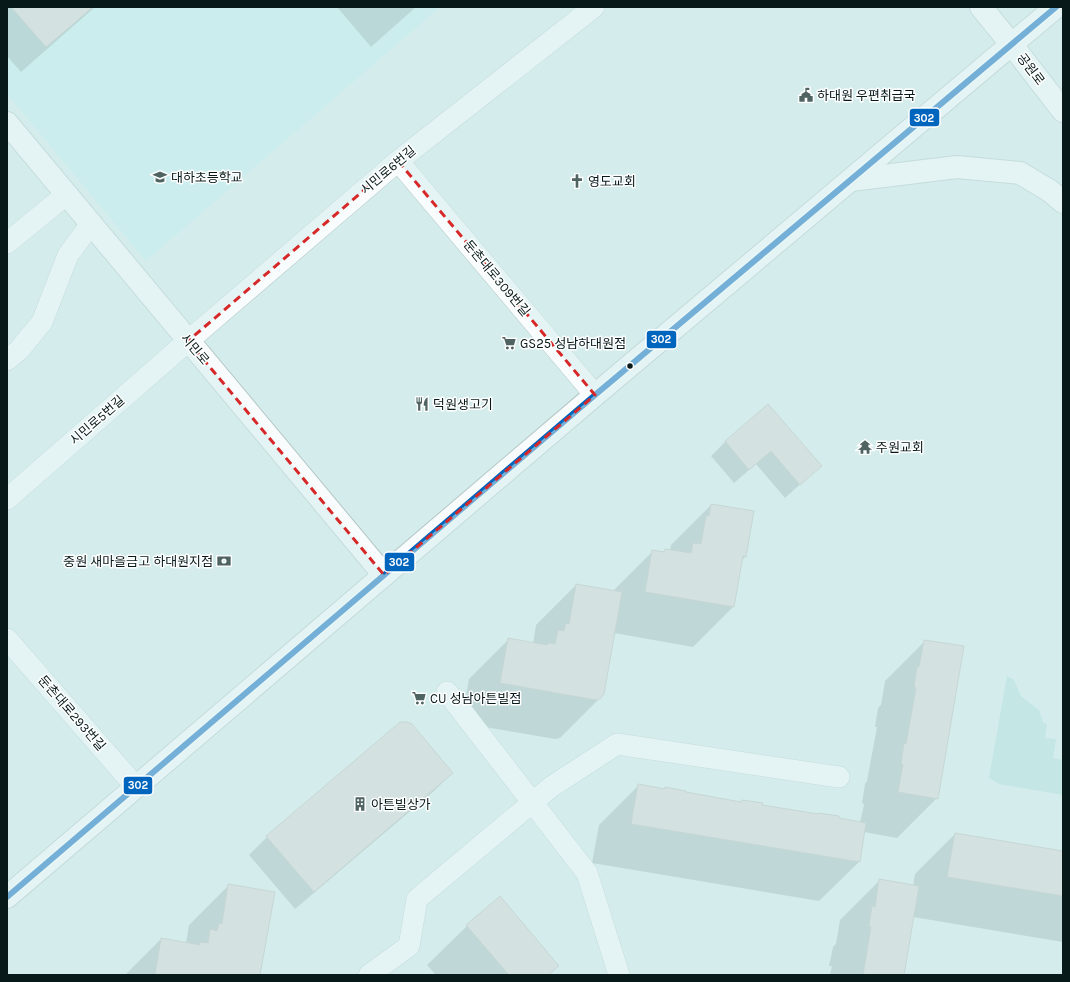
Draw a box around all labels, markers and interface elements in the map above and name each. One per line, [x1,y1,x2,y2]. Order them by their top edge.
street label: 공원로 [1014,50,1048,88]
public building icon: 하대원 우편취급국 [798,87,814,103]
place label: 하대원 우편취급국 [817,88,916,103]
line badge: 302 [909,108,940,127]
text: 302 [914,112,935,125]
street label: 시민로6번길 [357,143,419,197]
school or university icon: 대하초등학교 [152,169,168,185]
place label: 대하초등학교 [171,170,243,185]
church icon: 영도교회 [569,173,585,189]
place label: 영도교회 [588,174,636,189]
street label: 둔촌대로309번길 [461,237,533,319]
street label: 시민로 [178,330,212,368]
line badge: 302 [646,330,677,349]
text: 302 [651,333,672,346]
supermarket icon: GS25 성남하대원점 [501,335,517,351]
place label: GS25 성남하대원점 [520,336,626,351]
unlabelled marker [625,361,635,371]
street label: 시민로5번길 [67,392,127,448]
restaurant icon: 덕원생고기 [414,396,430,412]
place label: 덕원생고기 [433,397,493,412]
temple icon: 주원교회 [857,439,873,455]
place label: 주원교회 [876,440,924,455]
line badge: 302 [384,552,415,572]
bank icon: 중원 새마을금고 하대원지점 [216,553,232,569]
place label: 중원 새마을금고 하대원지점 [63,554,213,569]
text: 302 [389,556,410,569]
street label: 둔촌대로293번길 [35,672,109,754]
supermarket icon: CU 성남아튼빌점 [411,690,427,706]
place label: CU 성남아튼빌점 [430,691,521,706]
line badge: 302 [123,776,153,795]
text: 302 [128,779,149,792]
building icon: 아튼빌상가 [352,796,368,812]
place label: 아튼빌상가 [371,797,431,812]

